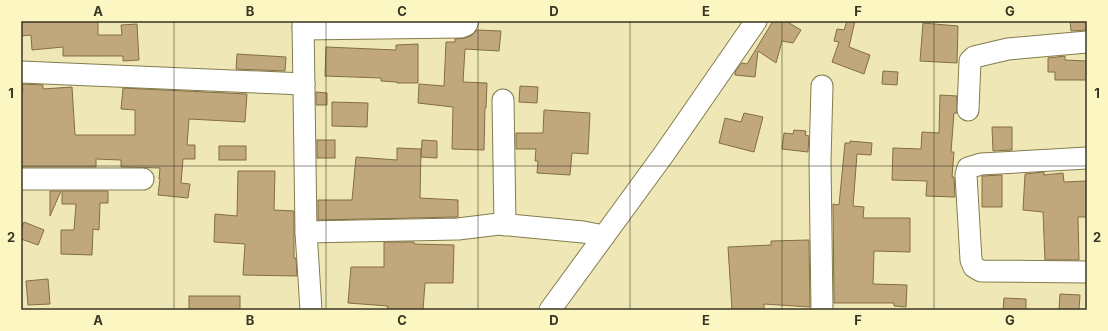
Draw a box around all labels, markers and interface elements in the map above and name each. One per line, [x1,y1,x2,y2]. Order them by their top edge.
text: A [93,3,103,19]
text: B [246,3,255,19]
text: C [397,3,407,19]
text: D [549,3,559,19]
text: E [702,3,710,19]
text: F [854,3,862,19]
text: G [1005,3,1015,19]
text: 1 [8,85,14,101]
text: 1 [1094,85,1100,101]
text: 2 [7,229,15,245]
text: 2 [1093,229,1101,245]
text: A [93,312,103,328]
text: B [246,312,255,328]
text: C [397,312,407,328]
text: D [549,312,559,328]
text: E [702,312,710,328]
text: F [854,312,862,328]
text: G [1005,312,1015,328]

